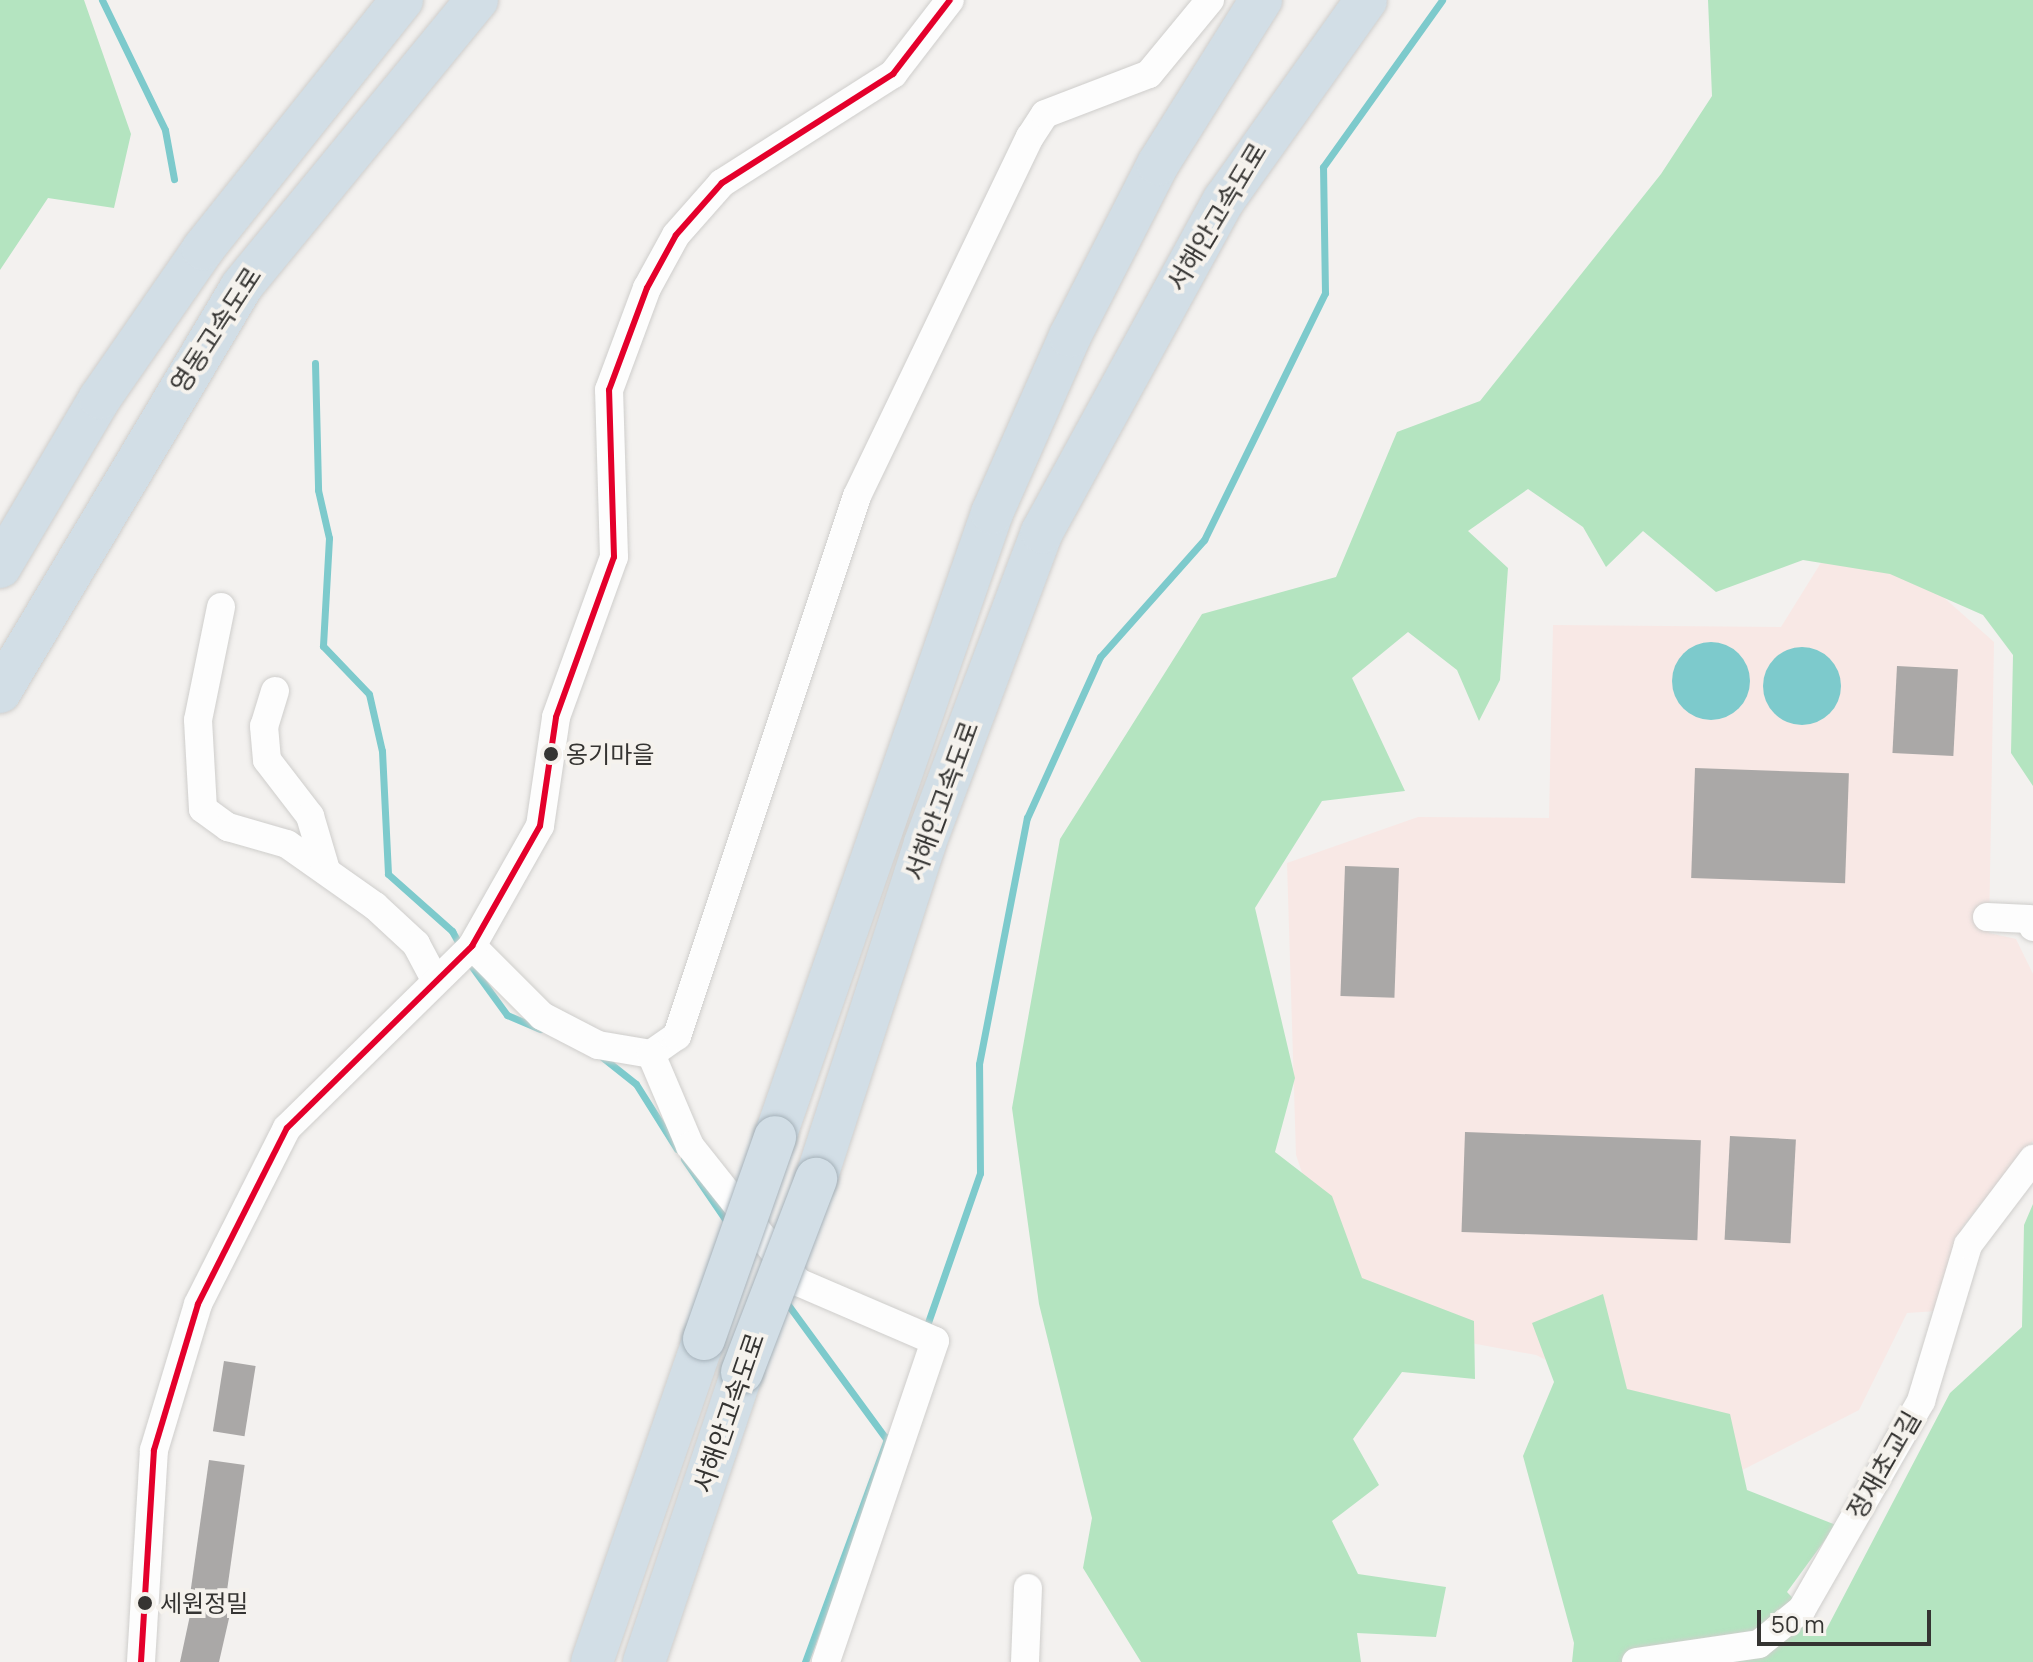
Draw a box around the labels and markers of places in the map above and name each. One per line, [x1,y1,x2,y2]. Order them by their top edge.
place label: 옹기마을 [566,740,654,768]
marker: 옹기마을 [543,746,559,762]
place label: 세원정밀 [160,1589,248,1617]
marker: 세원정밀 [137,1595,153,1611]

